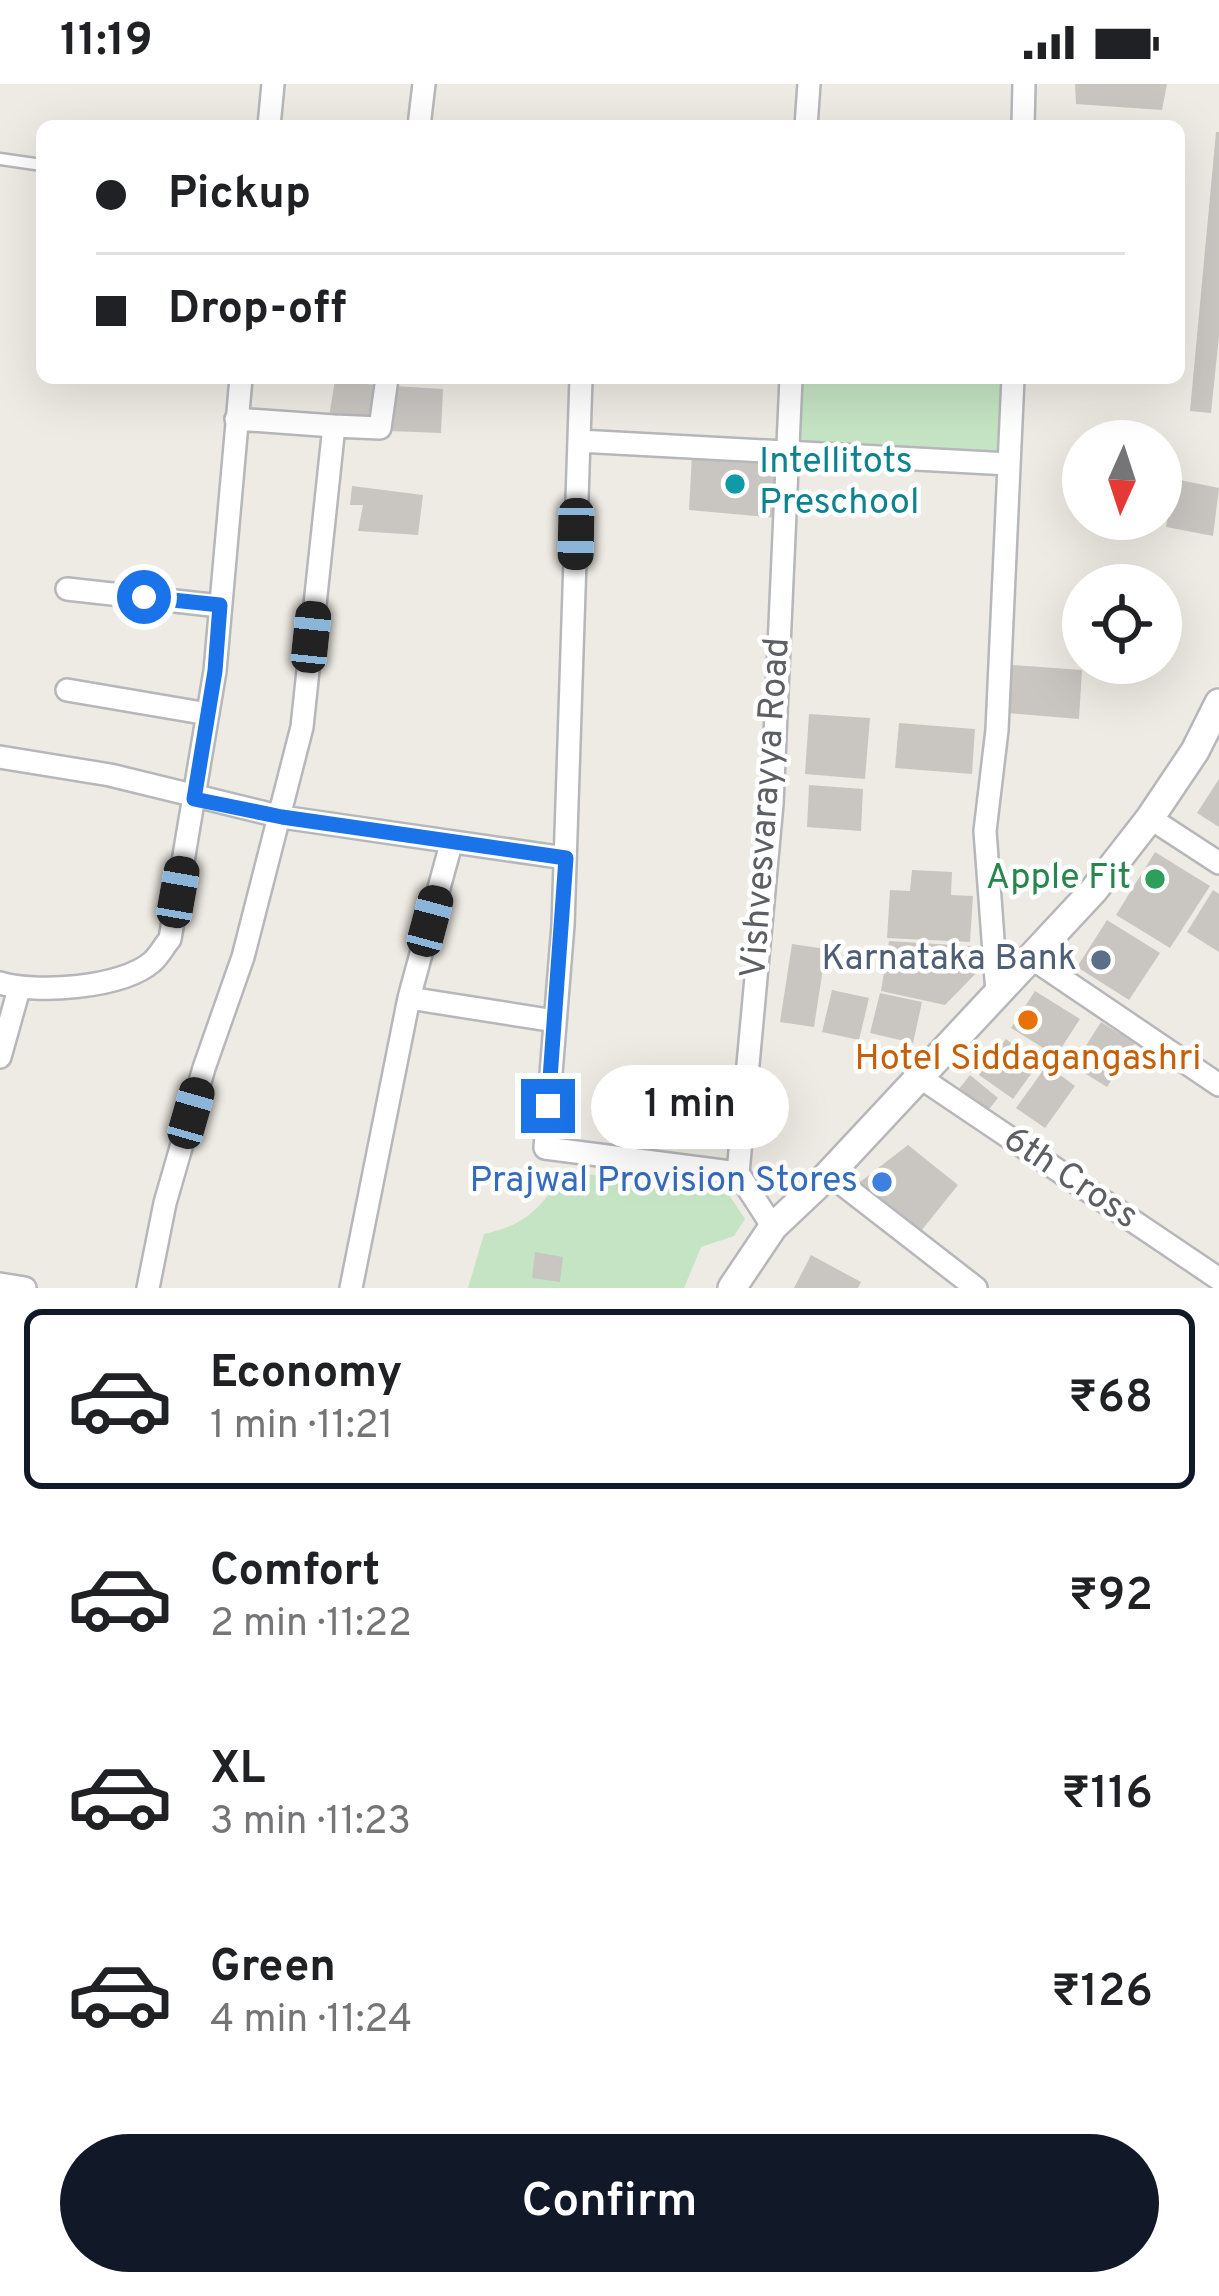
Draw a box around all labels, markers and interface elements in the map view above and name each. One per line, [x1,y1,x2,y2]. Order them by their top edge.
text: 11:19 [60,14,153,71]
text: Pickup [168,167,311,224]
text: Drop-off [168,282,347,339]
north arrow [1062,420,1182,540]
map controls [1062,420,1182,684]
place label: Intellitots Preschool [759,440,919,527]
marker: Intellitots Preschool [722,471,748,497]
car [557,498,595,570]
button: locate [1062,564,1182,684]
route start [117,570,171,624]
car [289,599,333,675]
street label: Vishvesvarayya Road [732,636,802,980]
car [154,853,202,931]
place label: Apple Fit [986,856,1131,902]
marker: Apple Fit [1142,866,1168,892]
car [403,882,457,960]
place label: Karnataka Bank [821,937,1077,983]
marker: Karnataka Bank [1088,947,1114,973]
marker: Hotel Siddagangashri [1015,1007,1041,1033]
place label: Hotel Siddagangashri [855,1037,1201,1083]
callout: 1 min [590,1064,788,1148]
car [164,1073,218,1153]
route end [521,1079,575,1133]
text: 1 min [644,1082,736,1131]
street label: 6th Cross [994,1117,1146,1241]
place label: Prajwal Provision Stores [469,1159,858,1205]
marker: Prajwal Provision Stores [869,1169,895,1195]
icon: car [66,1345,174,1453]
text: Economy [210,1346,402,1403]
text: ₹68 [1068,1371,1153,1428]
text: 1 min · 11:21 [210,1403,393,1452]
icon: car [66,1543,174,1651]
text: Comfort [210,1544,380,1601]
text: ₹92 [1069,1569,1153,1626]
text: 2 min · 11:22 [210,1601,412,1650]
icon: car [66,1741,174,1849]
text: XL [210,1742,265,1799]
text: ₹116 [1061,1767,1153,1824]
text: 3 min · 11:23 [210,1799,411,1848]
icon: car [66,1939,174,2047]
text: Green [210,1940,336,1997]
text: ₹126 [1051,1965,1153,2022]
text: 4 min · 11:24 [210,1997,412,2046]
button: Confirm [60,2134,1159,2272]

